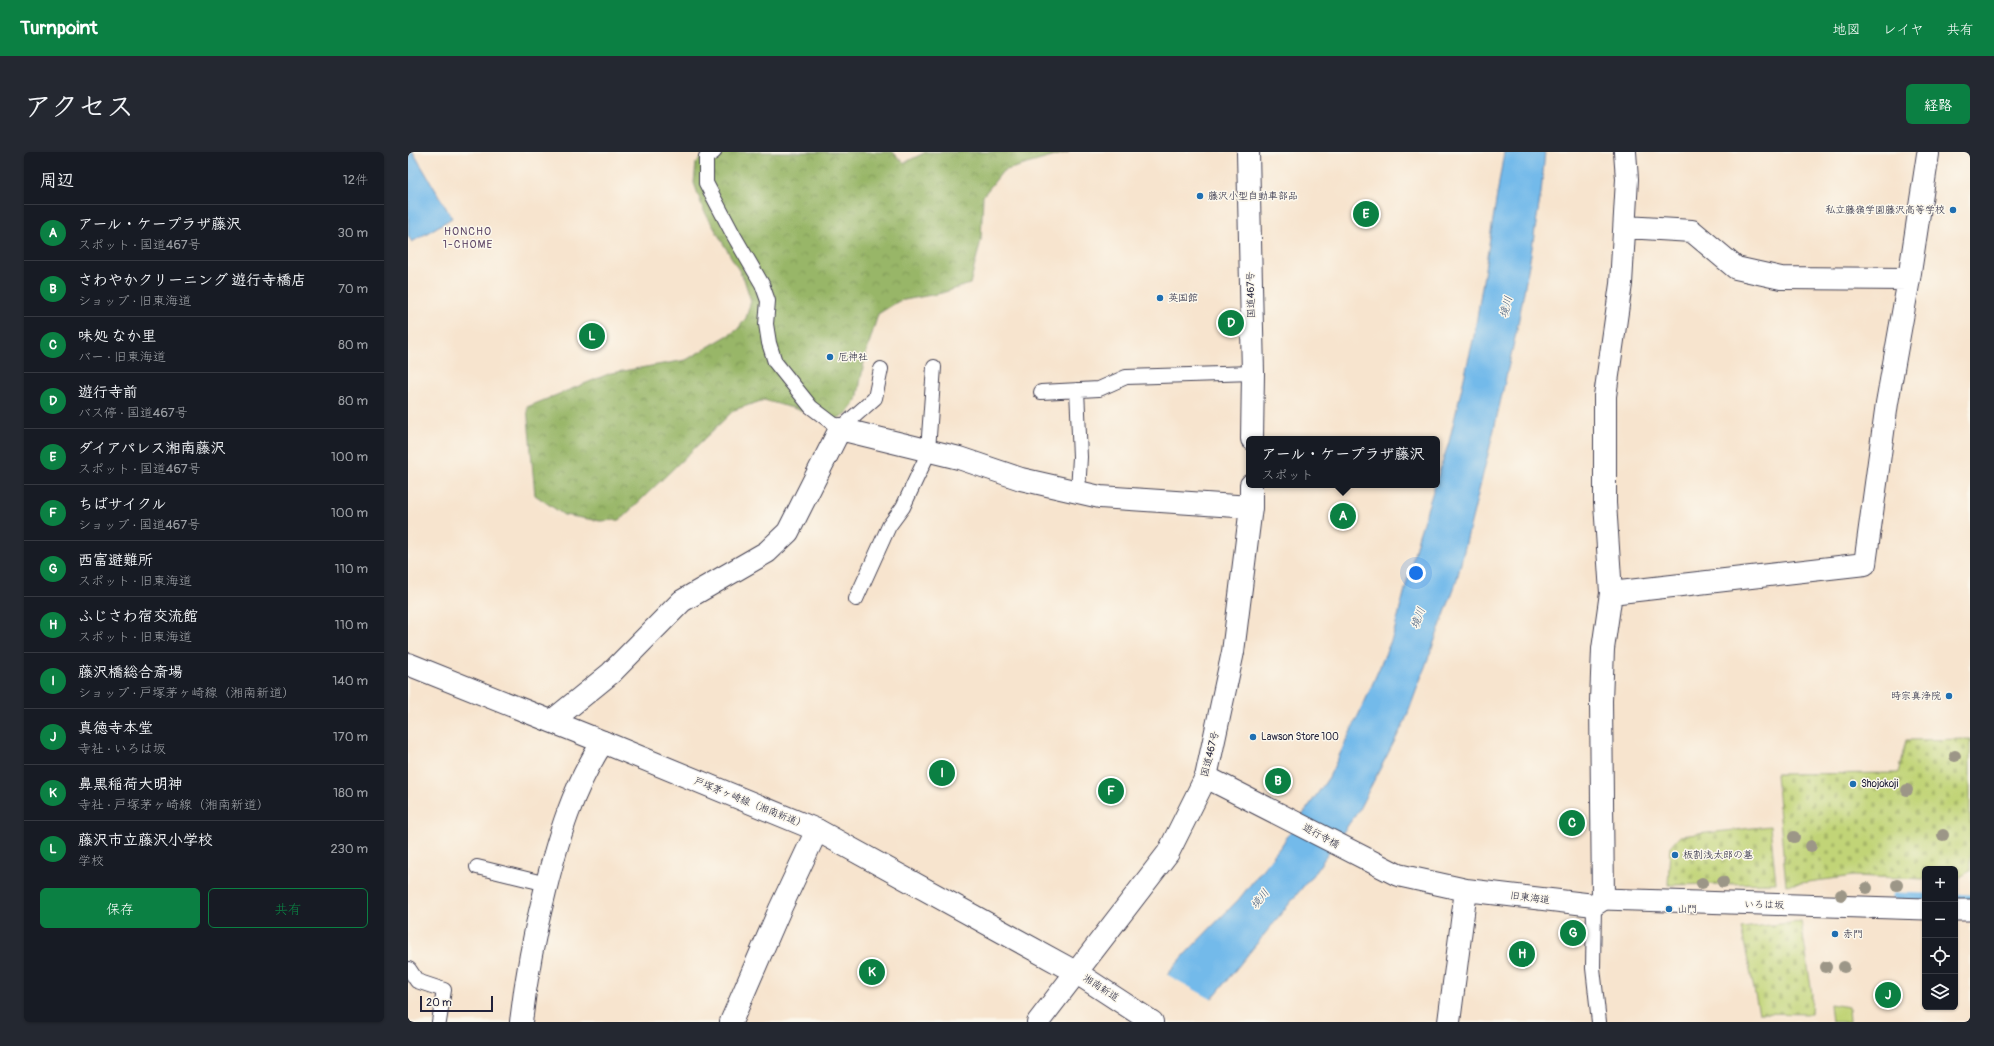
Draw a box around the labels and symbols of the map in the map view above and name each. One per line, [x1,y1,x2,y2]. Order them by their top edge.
place label: 藤沢小型自動車部品 [1208,190,1298,202]
marker: 藤沢小型自動車部品 [1195,191,1205,201]
pin: E [1353,199,1379,229]
place label: 私立藤嶺学園藤沢高等学校 [1825,204,1945,216]
marker: 私立藤嶺学園藤沢高等学校 [1948,205,1958,215]
district label: HONCHO 1-CHOME [443,225,493,251]
street label: 国道467号 [1245,271,1257,319]
place label: 英国館 [1168,292,1198,304]
marker: 英国館 [1155,293,1165,303]
water label: 境川 [1497,295,1515,319]
pin: D [1218,308,1244,338]
pin: L [579,321,605,351]
place label: 厄神社 [838,351,868,363]
marker: 厄神社 [825,352,835,362]
pin: A [1330,501,1356,531]
your location [1406,563,1426,583]
water label: 境川 [1408,605,1428,631]
place label: 時宗真浄院 [1891,690,1941,702]
marker: 時宗真浄院 [1944,691,1954,701]
street label: 国道467号 [1199,730,1221,778]
place label: Lawson Store 100 [1261,731,1339,743]
marker: Lawson Store 100 [1248,732,1258,742]
pin: I [929,758,955,788]
pin: B [1265,766,1291,796]
street label: 戸塚茅ヶ崎線（湘南新道） [692,775,808,831]
pin: F [1098,776,1124,806]
place label: Shojokoji [1861,778,1898,790]
marker: Shojokoji [1848,779,1858,789]
pin: C [1559,808,1585,838]
street label: 遊行寺橋 [1301,821,1341,851]
place label: 板割浅太郎の墓 [1683,849,1753,861]
marker: 板割浅太郎の墓 [1670,850,1680,860]
water label: 境川 [1248,886,1272,912]
street label: 旧東海道 [1509,890,1551,906]
street label: いろは坂 [1744,899,1784,911]
place label: 山門 [1677,903,1697,915]
marker: 山門 [1664,904,1674,914]
pin: G [1560,918,1586,948]
place label: 赤門 [1843,928,1863,940]
marker: 赤門 [1830,929,1840,939]
pin: H [1509,939,1535,969]
pin: K [859,957,885,987]
street label: 湘南新道 [1081,972,1121,1004]
pin: J [1875,980,1901,1010]
scale bar [420,994,493,1013]

